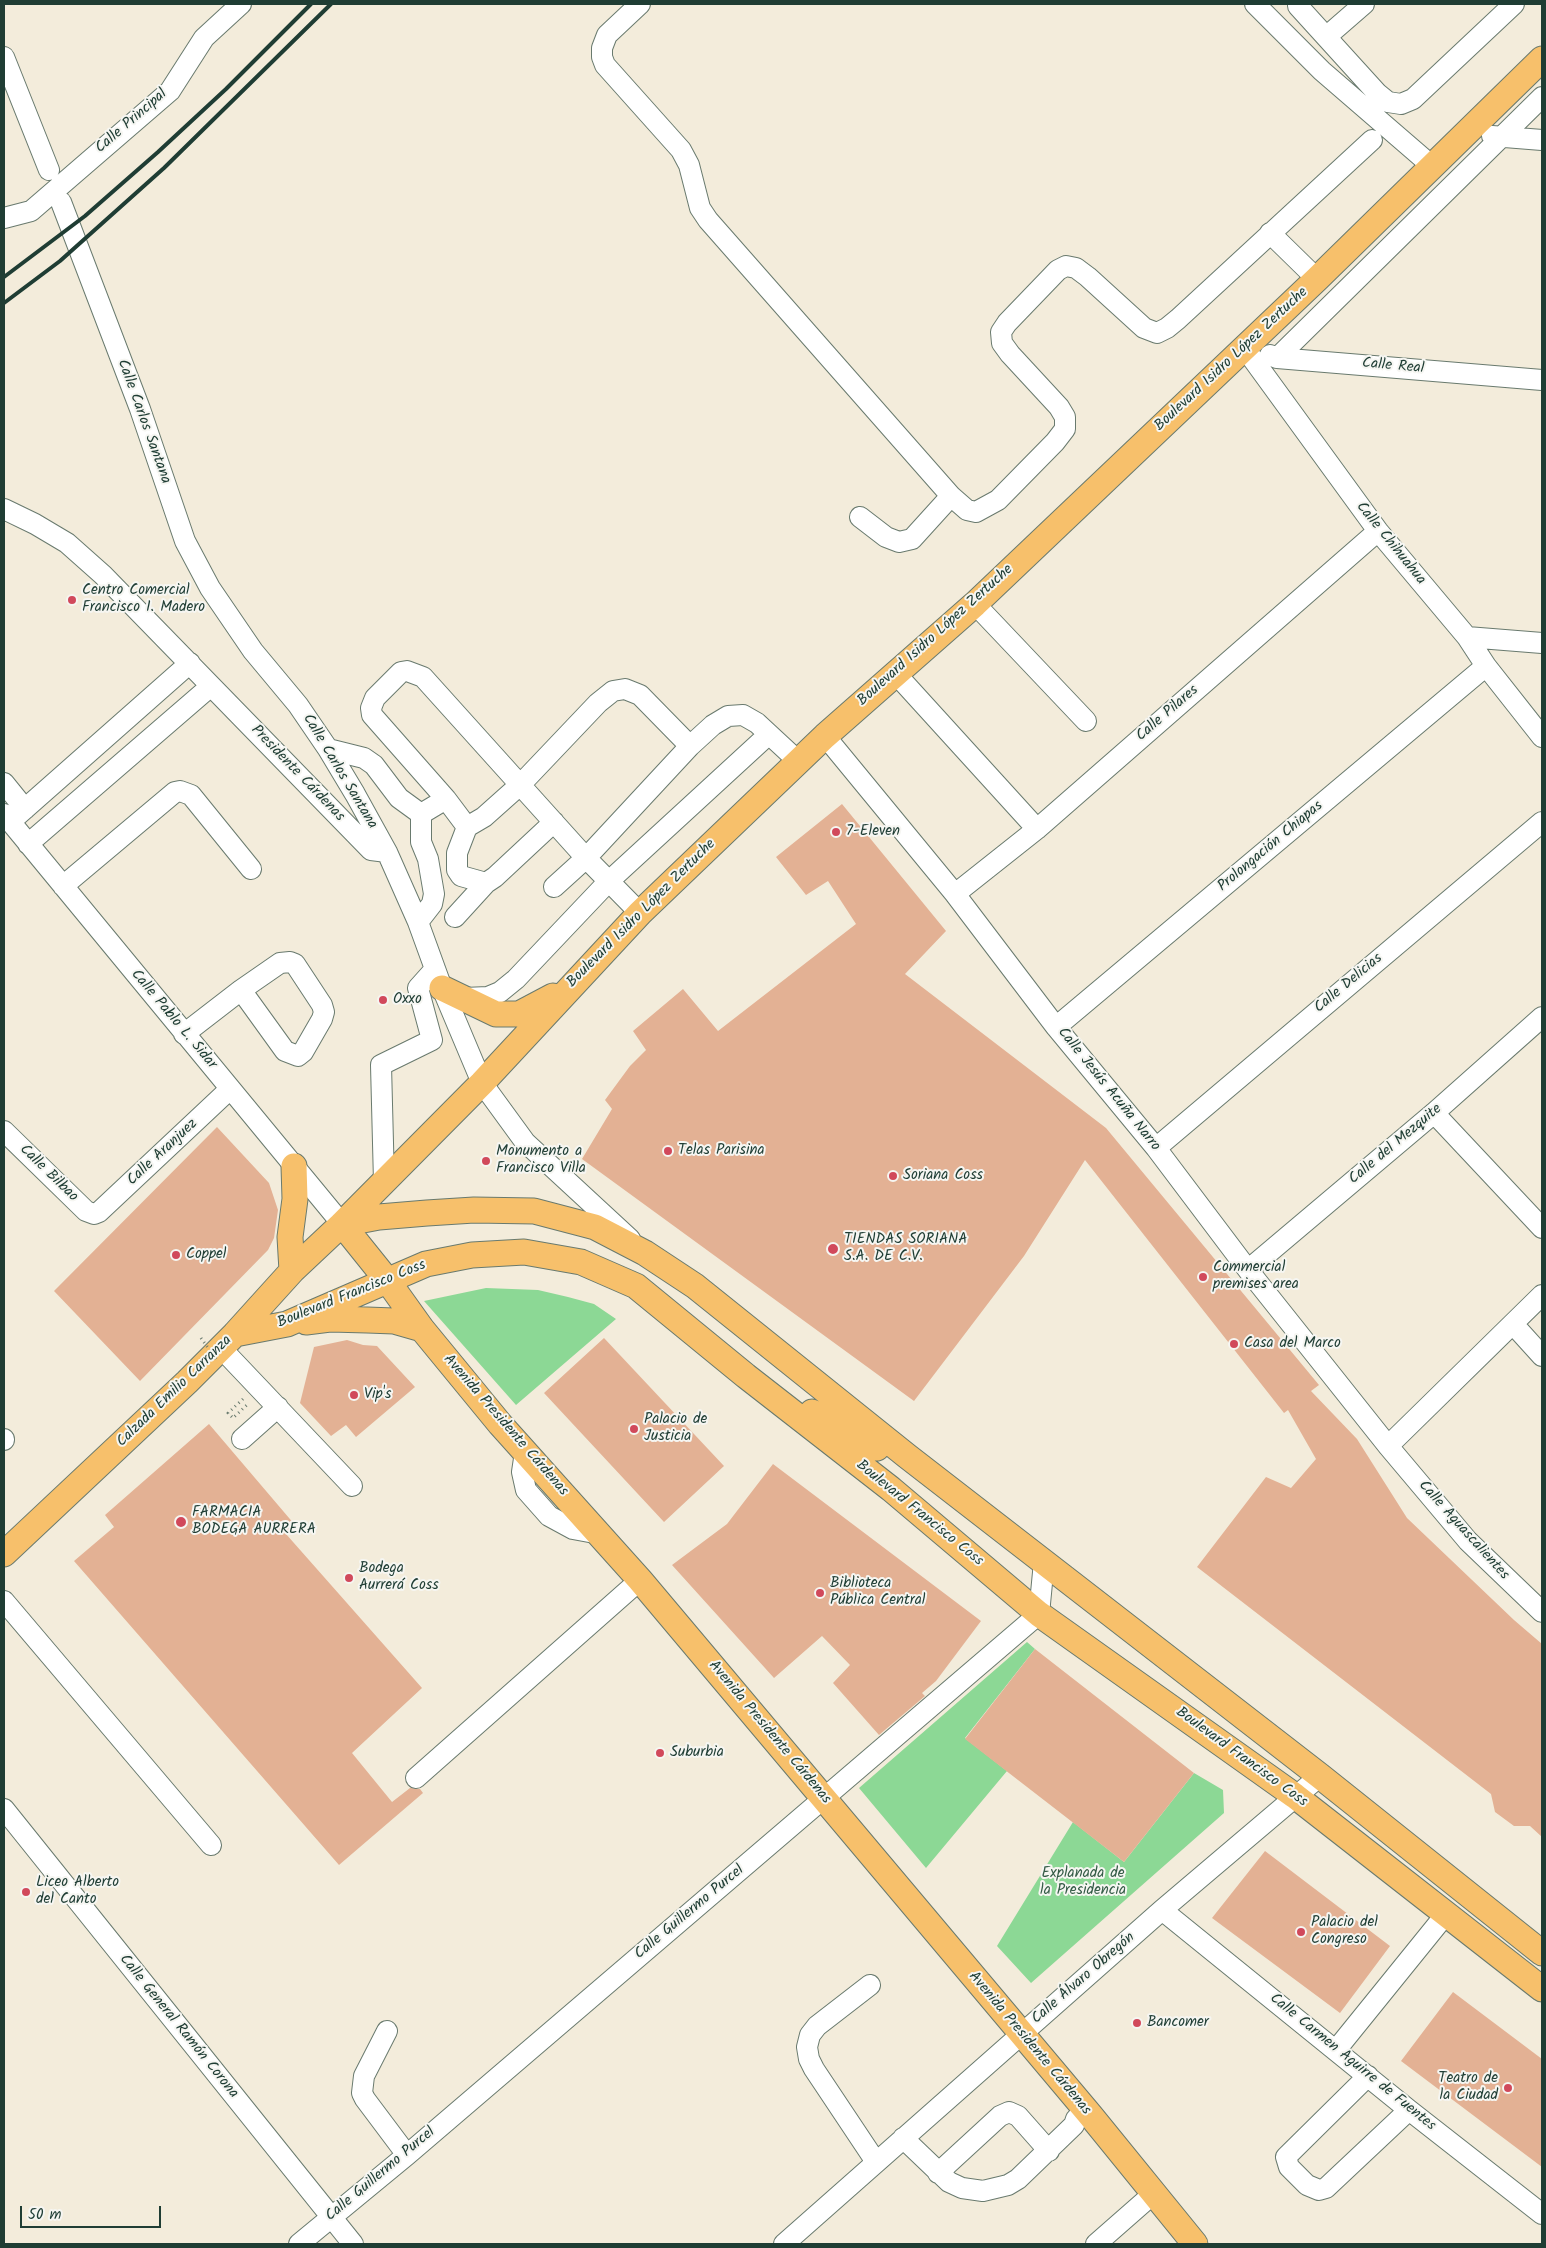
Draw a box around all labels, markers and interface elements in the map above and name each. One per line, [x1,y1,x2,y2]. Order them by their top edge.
street label: Calle Principal [93,86,171,158]
street label: Boulevard Isidro López Zertuche [1152,284,1312,436]
street label: Calle Real [1361,355,1425,379]
street label: Calle Carlos Santana [112,357,174,487]
street label: Calle Chihuahua [1351,499,1429,589]
street label: Boulevard Isidro López Zertuche [855,561,1017,711]
place label: Centro Comercial Francisco I. Madero [82,582,205,617]
marker: Centro Comercial Francisco I. Madero [66,594,78,606]
street label: Calle Pilares [1133,682,1203,746]
street label: Calle Carlos Santana [298,711,380,833]
street label: Presidente Cárdenas [246,722,348,826]
street label: Prolongación Chiapas [1215,798,1327,896]
place label: 7-Eleven [846,823,900,841]
marker: 7-Eleven [830,826,842,838]
street label: Boulevard Isidro López Zertuche [564,836,720,992]
street label: Calle Delicias [1311,950,1387,1018]
street label: Calle Pablo L. Sidar [126,967,220,1073]
place label: Oxxo [393,991,422,1009]
marker: Oxxo [377,994,389,1006]
street label: Calle Jesús Acuña Narro [1053,1025,1163,1155]
street label: Calle del Mezquite [1346,1101,1446,1189]
street label: Calle Aranjuez [124,1116,202,1190]
street label: Calle Bilbao [15,1142,81,1206]
place label: Telas Parisina [678,1142,765,1160]
place label: Monumento a Francisco Villa [496,1143,586,1178]
marker: Telas Parisina [662,1145,674,1157]
marker: Monumento a Francisco Villa [480,1155,492,1167]
place label: Soriana Coss [903,1167,983,1185]
marker: Soriana Coss [887,1170,899,1182]
place label: TIENDAS SORIANA S.A. DE C.V. [844,1231,967,1266]
marker: TIENDAS SORIANA S.A. DE C.V. [826,1242,840,1256]
place label: Coppel [186,1246,227,1264]
marker: Coppel [170,1249,182,1261]
street label: Boulevard Francisco Coss [275,1257,429,1333]
place label: Commercial premises area [1213,1259,1299,1294]
marker: Commercial premises area [1197,1271,1209,1283]
street label: Calzada Emilio Carranza [114,1332,236,1452]
place label: Casa del Marco [1244,1335,1341,1353]
marker: Casa del Marco [1228,1338,1240,1350]
street label: Avenida Presidente Cárdenas [439,1352,571,1500]
place label: Vip's [364,1386,391,1404]
marker: Vip's [348,1389,360,1401]
place label: Palacio de Justicia [644,1411,707,1446]
marker: Palacio de Justicia [628,1423,640,1435]
street label: Boulevard Francisco Coss [852,1457,986,1571]
street label: Calle Aguascalientes [1414,1478,1512,1584]
place label: FARMACIA BODEGA AURRERA [192,1504,316,1539]
marker: FARMACIA BODEGA AURRERA [174,1515,188,1529]
place label: Bodega Aurrerá Coss [359,1560,439,1595]
marker: Bodega Aurrerá Coss [343,1572,355,1584]
place label: Biblioteca Pública Central [830,1575,925,1610]
marker: Biblioteca Pública Central [814,1587,826,1599]
street label: Avenida Presidente Cárdenas [704,1658,834,1808]
street label: Boulevard Francisco Coss [1172,1704,1310,1812]
place label: Suburbia [670,1744,724,1762]
marker: Suburbia [654,1747,666,1759]
street label: Calle Guillermo Purcel [632,1862,748,1964]
park label: Explanada de la Presidencia [1040,1865,1126,1900]
place label: Liceo Alberto del Canto [36,1874,119,1909]
marker: Liceo Alberto del Canto [20,1886,32,1898]
place label: Palacio del Congreso [1311,1914,1378,1949]
marker: Palacio del Congreso [1295,1926,1307,1938]
street label: Calle Álvaro Obregón [1029,1929,1139,2029]
street label: Calle General Ramón Corona [114,1952,242,2102]
street label: Avenida Presidente Cárdenas [964,1969,1094,2119]
street label: Calle Carmen Aguirre de Fuentes [1265,1990,1439,2136]
place label: Bancomer [1147,2014,1209,2032]
marker: Bancomer [1131,2017,1143,2029]
place label: Teatro de la Ciudad [1438,2070,1498,2105]
marker: Teatro de la Ciudad [1502,2082,1514,2094]
street label: Calle Guillermo Purcel [323,2124,439,2226]
scale bar [22,2196,164,2228]
text: 50 m [28,2203,62,2227]

